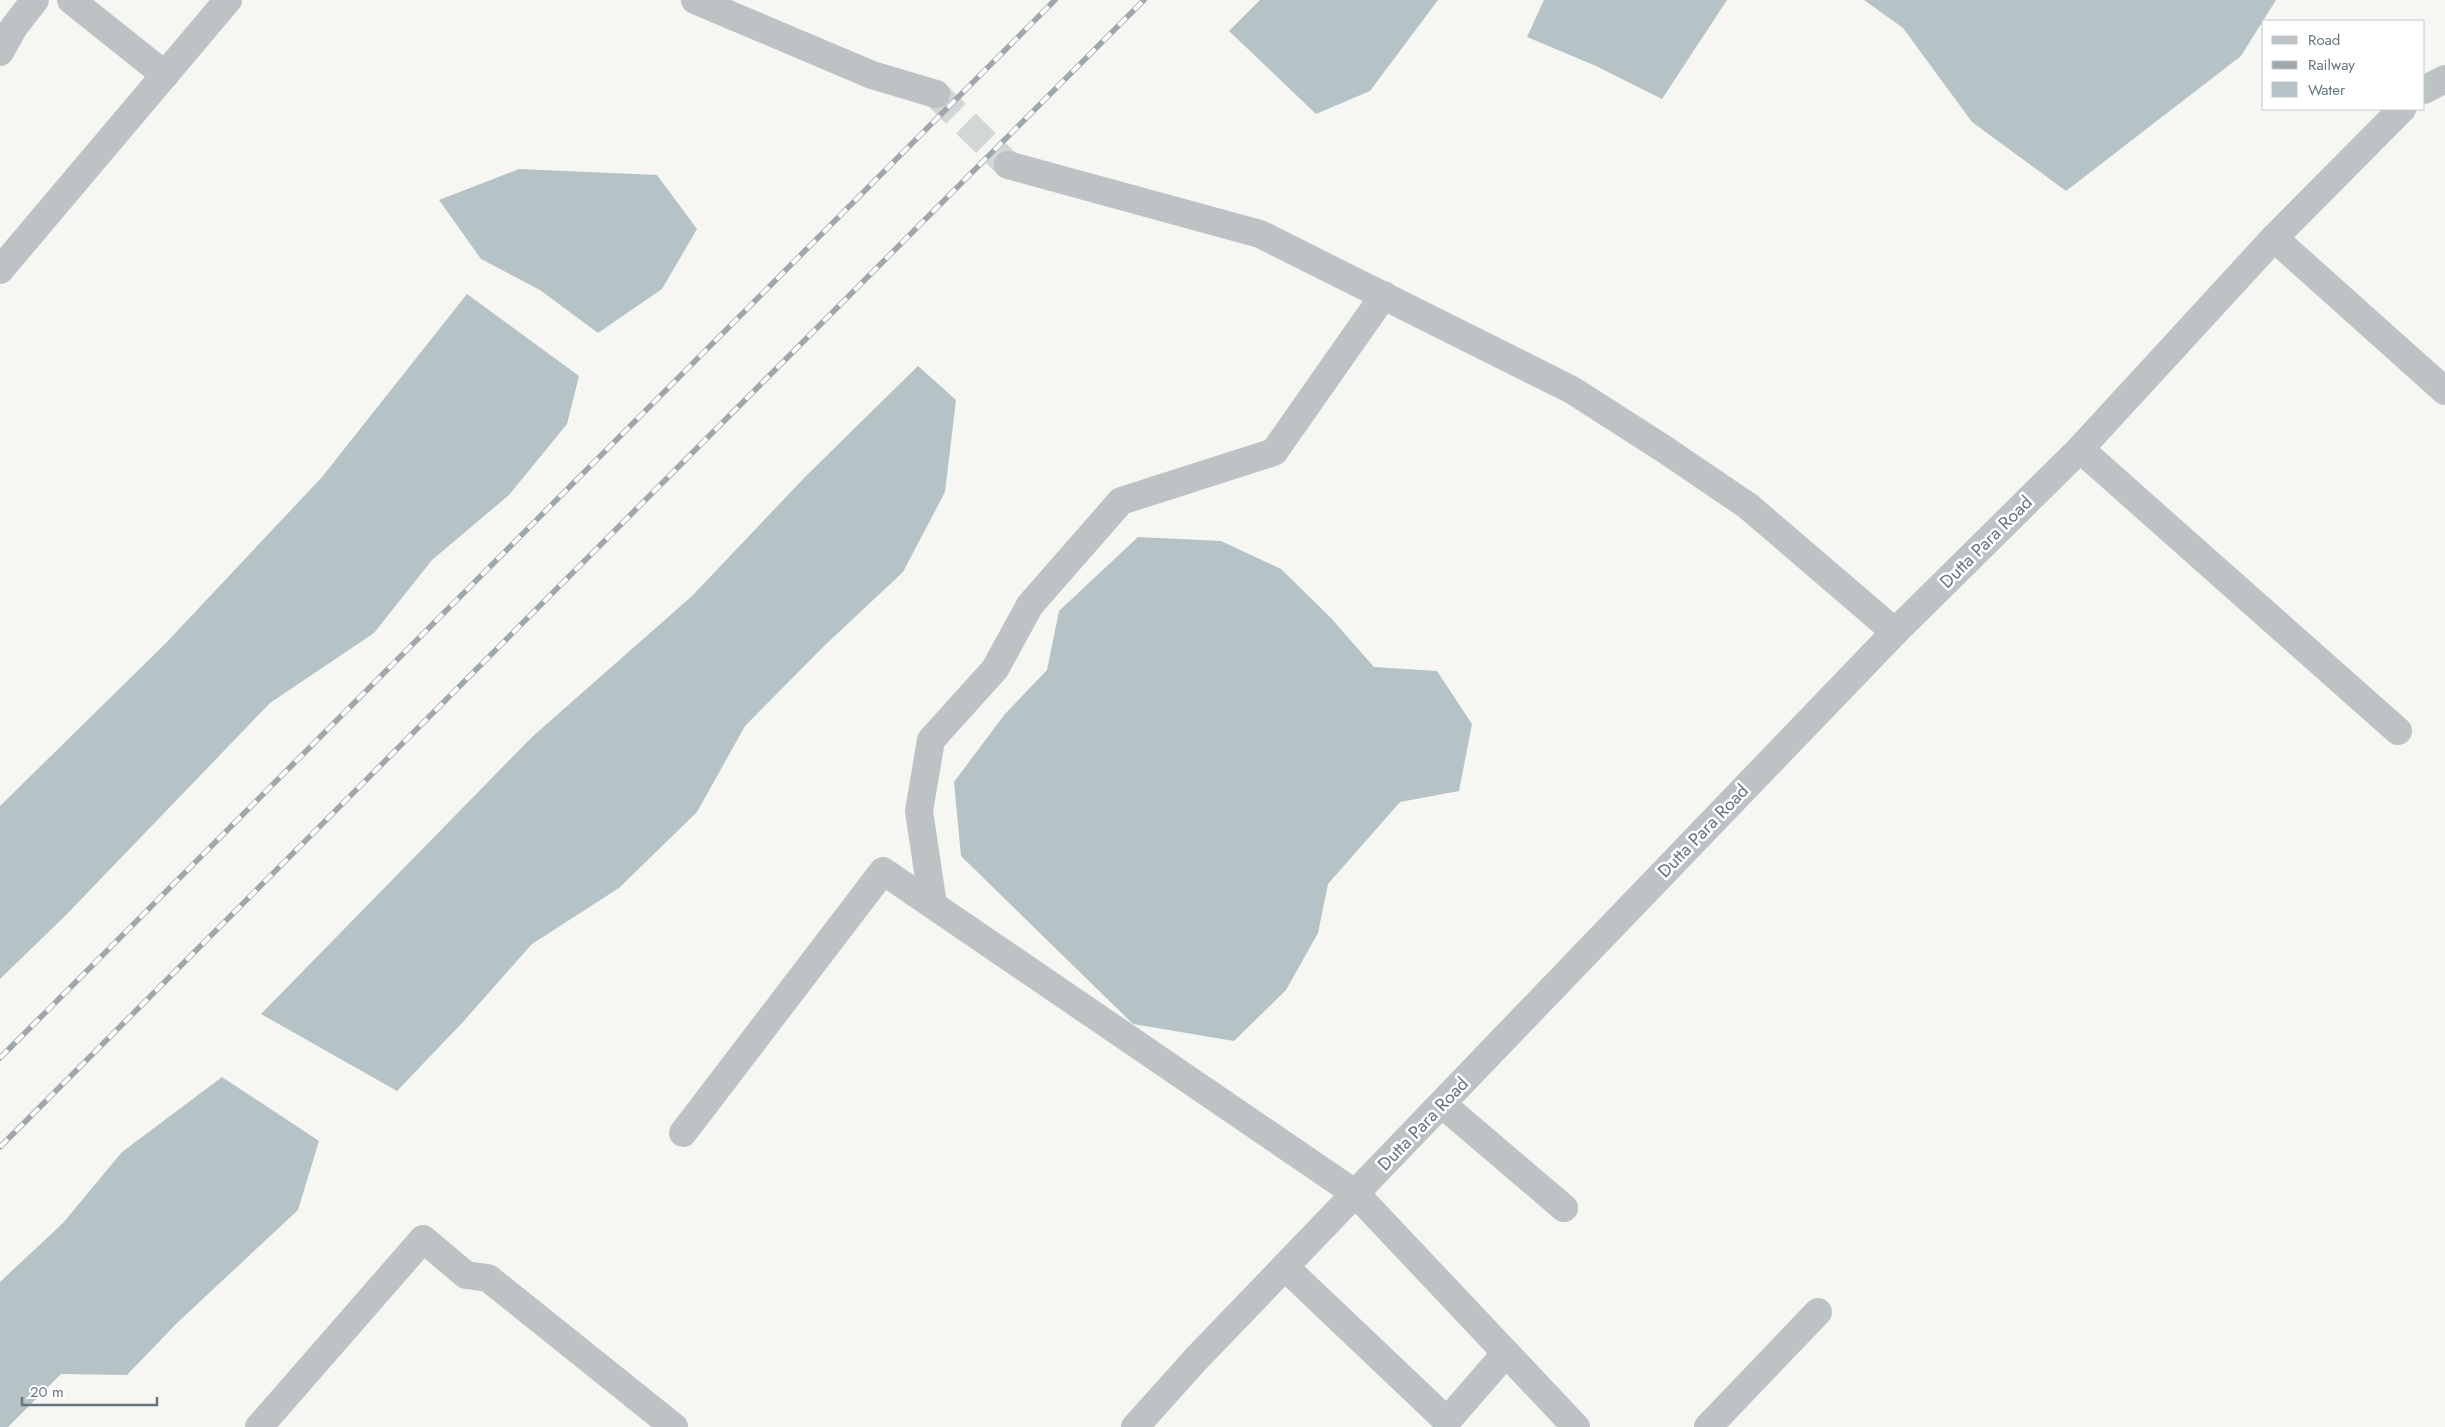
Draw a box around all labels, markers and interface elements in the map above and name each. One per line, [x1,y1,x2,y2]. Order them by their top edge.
legend [2262,20,2425,110]
text: Road [2308,29,2340,51]
text: Railway [2308,54,2355,76]
text: Water [2308,79,2346,101]
street label: Dutta Para Road [1934,490,2038,594]
street label: Dutta Para Road [1651,778,1755,884]
street label: Dutta Para Road [1371,1071,1475,1177]
scale bar [22,1374,158,1406]
text: 20 m [30,1381,64,1403]

